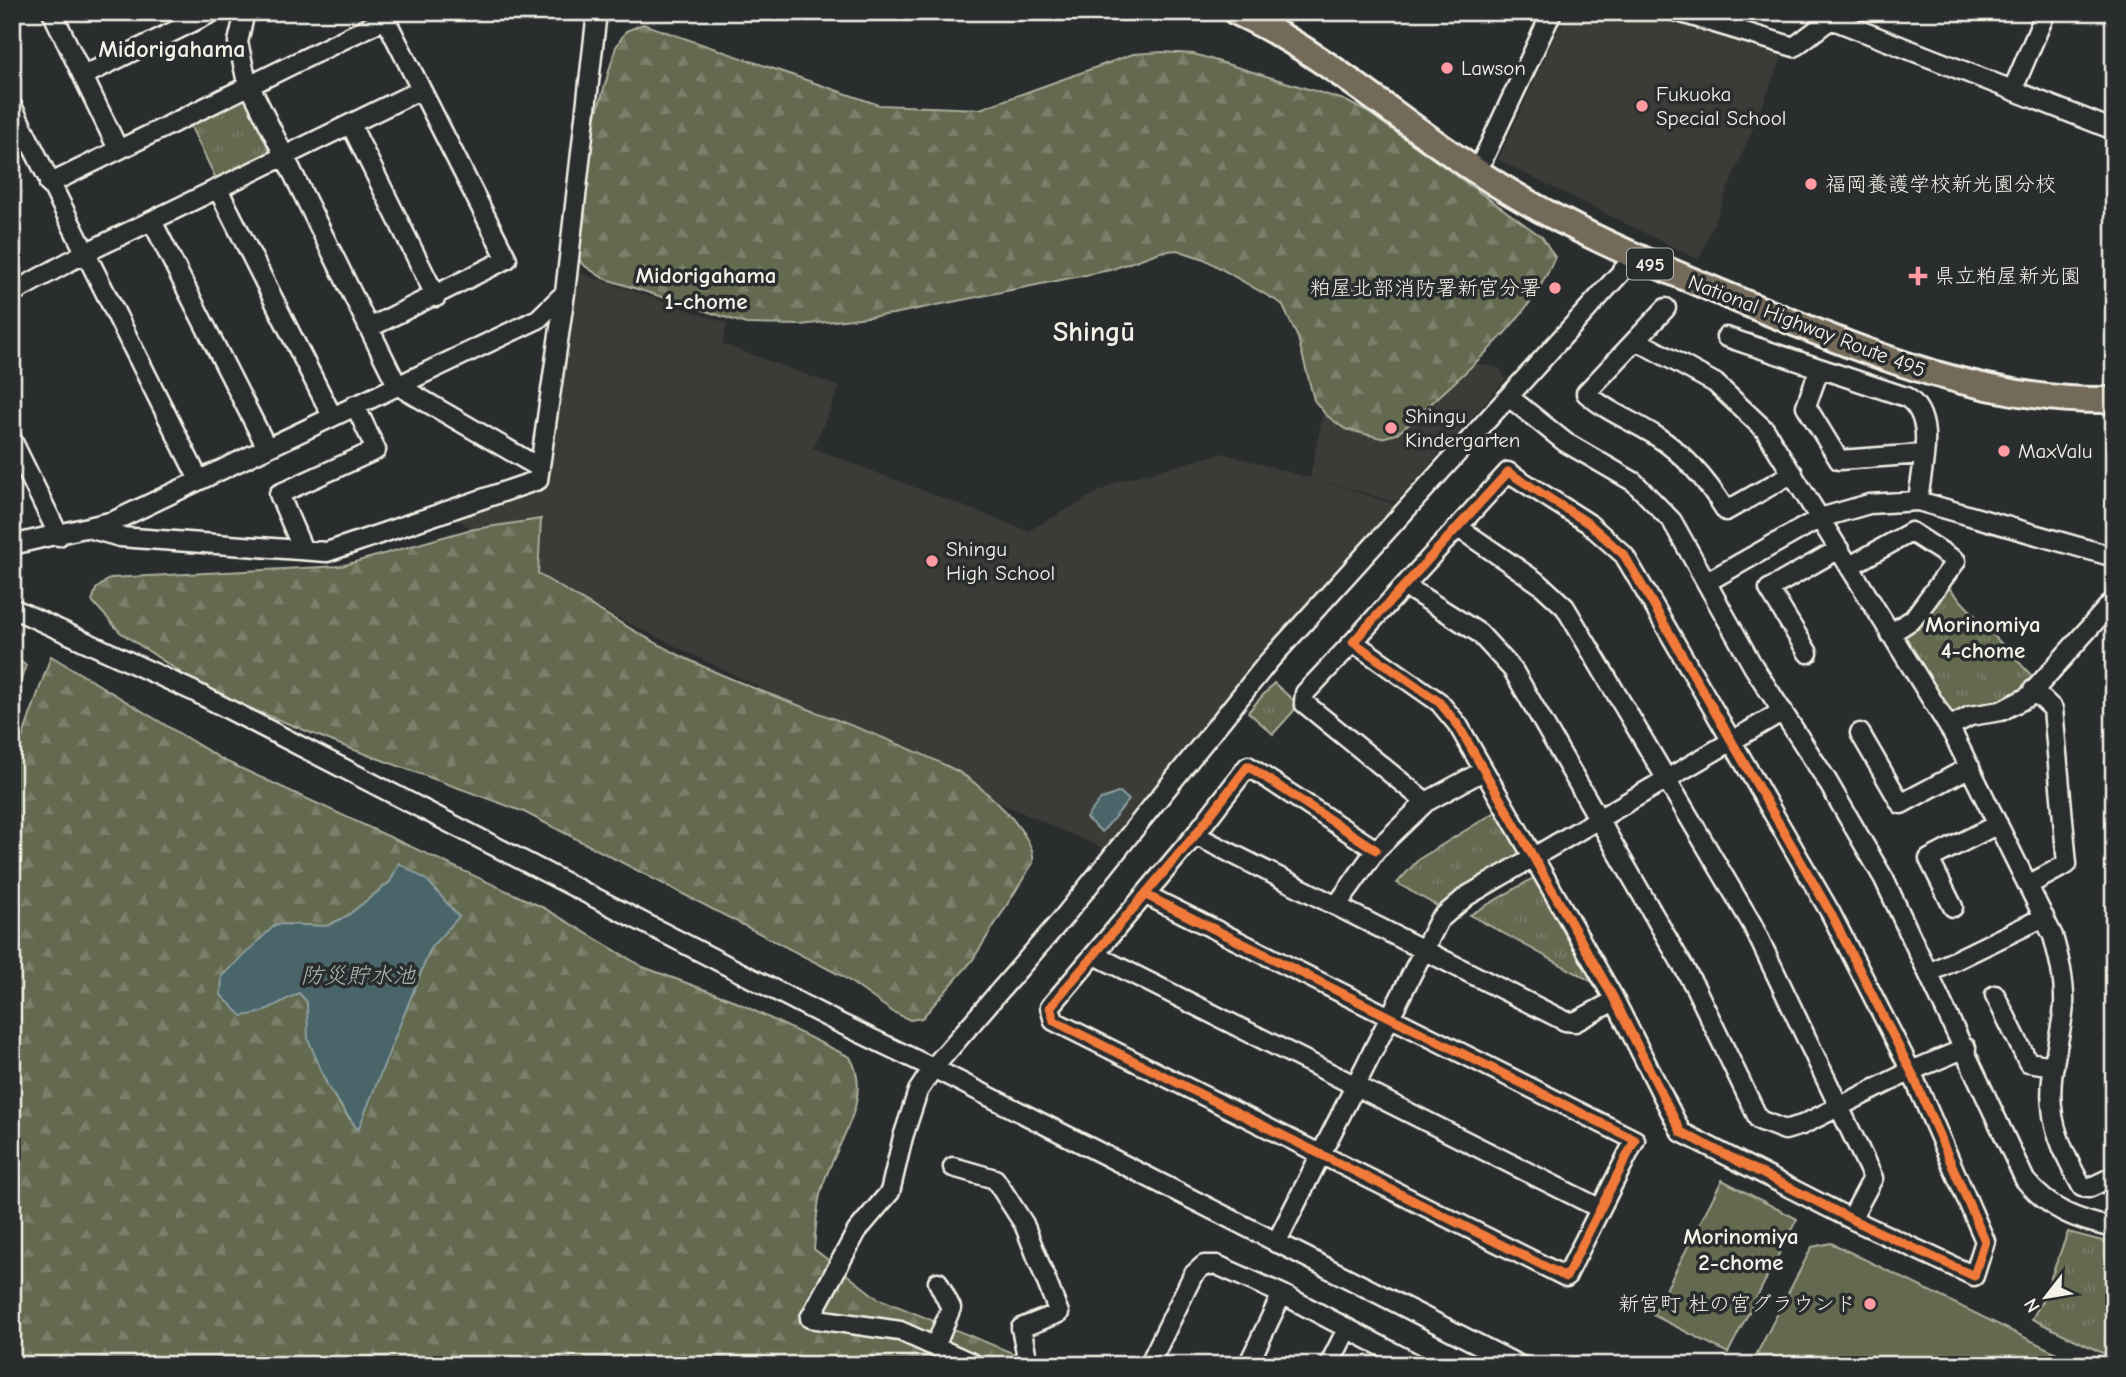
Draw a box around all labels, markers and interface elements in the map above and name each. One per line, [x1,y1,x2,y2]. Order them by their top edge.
district label: Midorigahama [98,35,246,63]
place label: Lawson [1461,56,1526,80]
marker: Lawson [1439,60,1455,76]
place label: Fukuoka Special School [1656,82,1786,130]
marker: Fukuoka Special School [1634,98,1650,114]
place label: 福岡養護学校新光園分校 [1825,172,2056,196]
marker: 福岡養護学校新光園分校 [1803,176,1819,192]
road number: 495 [1627,248,1673,280]
district label: Midorigahama 1-chome [636,262,777,315]
place label: 県立粕屋新光園 [1934,264,2081,288]
marker: 県立粕屋新光園 [1908,266,1928,286]
street label: National Highway Route 495 [1685,270,1929,382]
place label: 粕屋北部消防署新宮分署 [1310,276,1541,300]
marker: 粕屋北部消防署新宮分署 [1547,280,1563,296]
district label: Shingū [1053,316,1135,348]
place label: Shingu Kindergarten [1405,404,1520,452]
marker: Shingu Kindergarten [1383,420,1399,436]
place label: MaxValu [2018,439,2093,463]
marker: MaxValu [1996,443,2012,459]
place label: Shingu High School [946,537,1055,585]
marker: Shingu High School [924,553,940,569]
district label: Morinomiya 4-chome [1925,611,2041,664]
water label: 防災貯水池 [301,962,417,989]
district label: Morinomiya 2-chome [1683,1223,1799,1276]
north arrow [2010,1262,2080,1332]
place label: 新宮町 杜の宮グラウンド [1618,1292,1856,1316]
text: N [2020,1294,2045,1316]
marker: 新宮町 杜の宮グラウンド [1862,1296,1878,1312]

